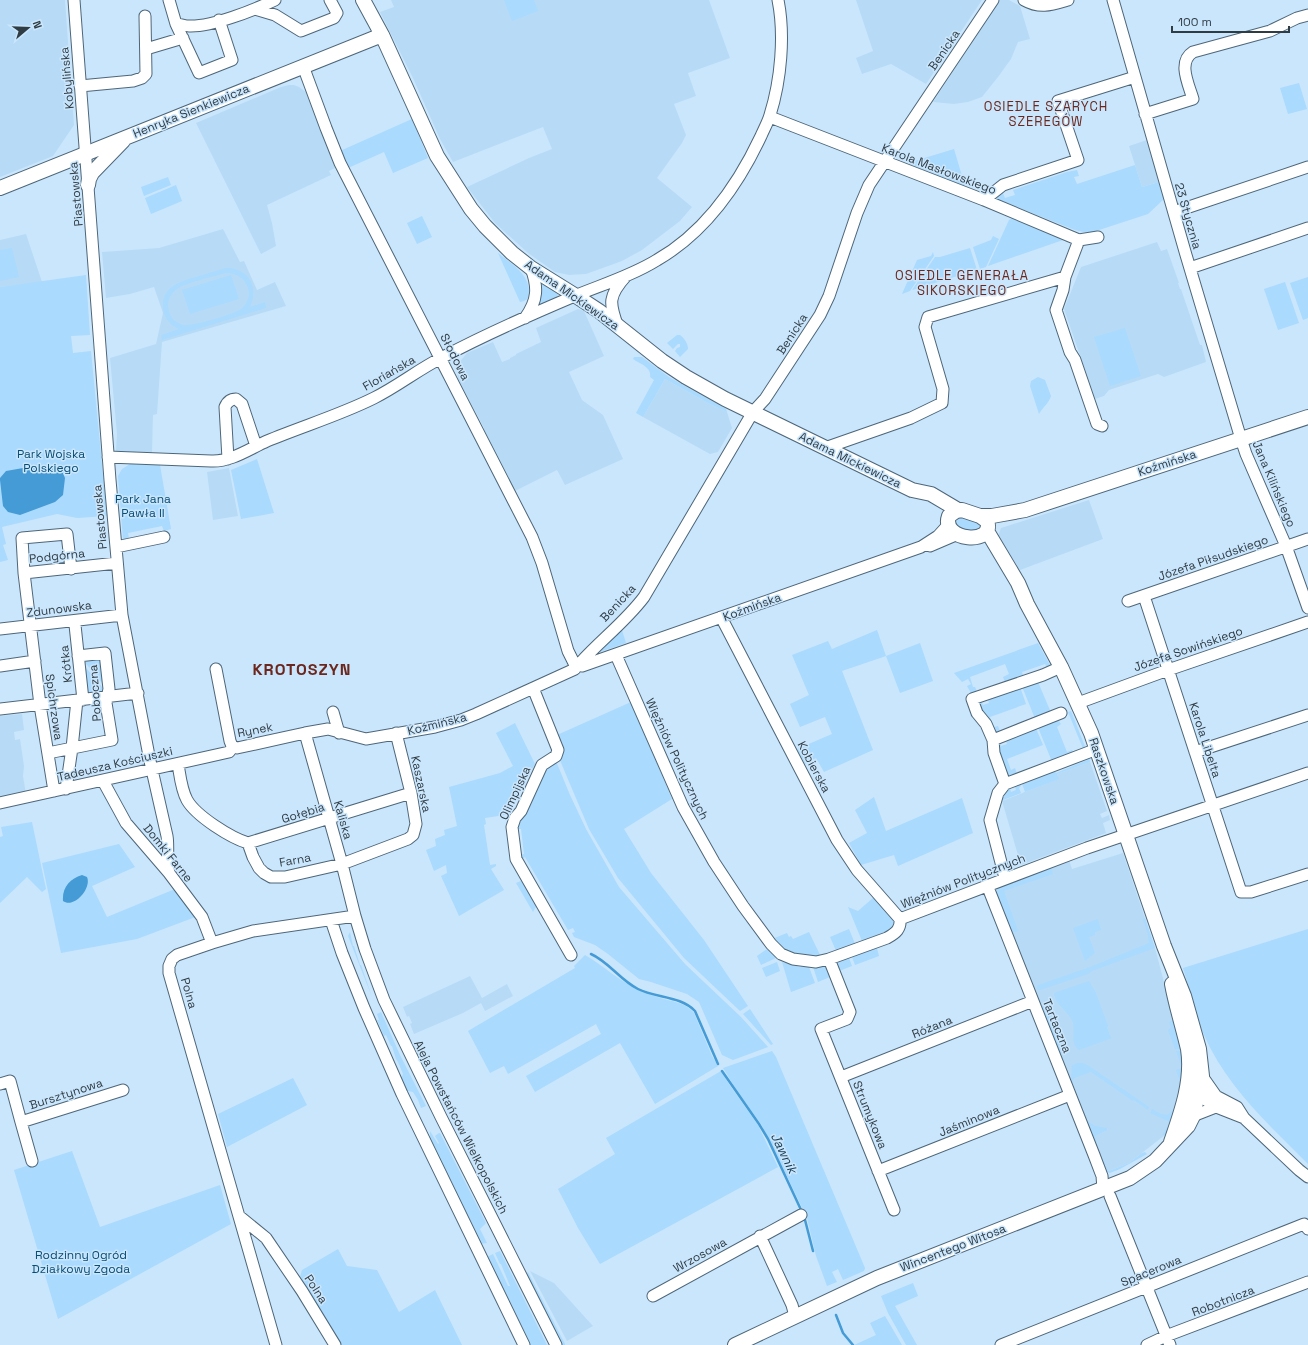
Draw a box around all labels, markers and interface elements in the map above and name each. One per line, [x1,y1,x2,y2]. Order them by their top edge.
north arrow [8,8,48,48]
scale bar [1172,8,1289,34]
text: 100 m [1178,14,1212,30]
text: N [30,19,45,31]
street label: Benicka [925,26,963,73]
street label: Kobylińska [56,46,78,110]
street label: Henryka Sienkiewicza [130,80,252,142]
district label: OSIEDLE SZARYCH SZEREGÓW [984,98,1108,130]
street label: Karola Masłowskiego [879,140,999,198]
street label: Piastowska [65,161,87,227]
street label: 23 Stycznia [1171,181,1205,251]
street label: Adama Mickiewicza [522,256,623,334]
district label: OSIEDLE GENERAŁA SIKORSKIEGO [895,267,1029,299]
street label: Benicka [773,310,811,358]
street label: Słodowa [436,331,474,383]
street label: Floriańska [360,351,418,394]
street label: Adama Mickiewicza [796,428,904,492]
street label: Jana Kilińskiego [1249,438,1299,530]
park label: Park Wojska Polskiego [17,446,85,476]
street label: Koźmińska [1136,446,1198,480]
street label: Piastowska [89,484,111,550]
park label: Park Jana Pawła II [115,491,171,521]
street label: Józefa Piłsudskiego [1156,532,1270,584]
street label: Podgórna [28,545,86,567]
street label: Benicka [597,581,640,625]
street label: Koźmińska [721,589,783,625]
street label: Zdunowska [25,597,93,621]
street label: Józefa Sowińskiego [1131,623,1245,675]
street label: Krótka [56,644,76,684]
district label: KROTOSZYN [253,659,351,680]
street label: Poboczna [85,664,105,722]
street label: Spichrzowa [41,673,67,741]
street label: Więźniów Politycznych [642,696,712,822]
street label: Karola Libelta [1185,700,1225,780]
street label: Koźmińska [406,709,468,739]
street label: Rynek [236,719,275,741]
street label: Raszkowska [1085,736,1123,807]
street label: Kobierska [794,738,834,796]
street label: Tadeusza Kościuszki [56,743,174,785]
street label: Kaszarska [407,754,435,814]
street label: Olimpijska [496,764,534,822]
street label: Gołębia [279,799,327,827]
street label: Kaliska [330,799,356,841]
street label: Domki Farne [140,821,196,885]
street label: Farna [278,849,312,871]
street label: Więźniów Politycznych [898,850,1028,912]
street label: Polna [177,976,201,1010]
street label: Tartaczna [1039,997,1075,1056]
street label: Różana [909,1012,955,1042]
street label: Aleja Powstańców Wielkopolskich [410,1037,512,1217]
street label: Bursztynowa [27,1075,105,1113]
street label: Strumykowa [849,1079,891,1152]
street label: Jaśminowa [936,1101,1002,1140]
water label: Jawnik [767,1130,802,1178]
street label: Wincentego Witosa [898,1220,1008,1276]
street label: Wrzosowa [671,1234,730,1276]
park label: Rodzinny Ogród Działkowy Zgoda [32,1247,130,1277]
street label: Spacerowa [1118,1252,1184,1290]
street label: Polna [301,1271,331,1307]
street label: Robotnicza [1189,1282,1257,1320]

